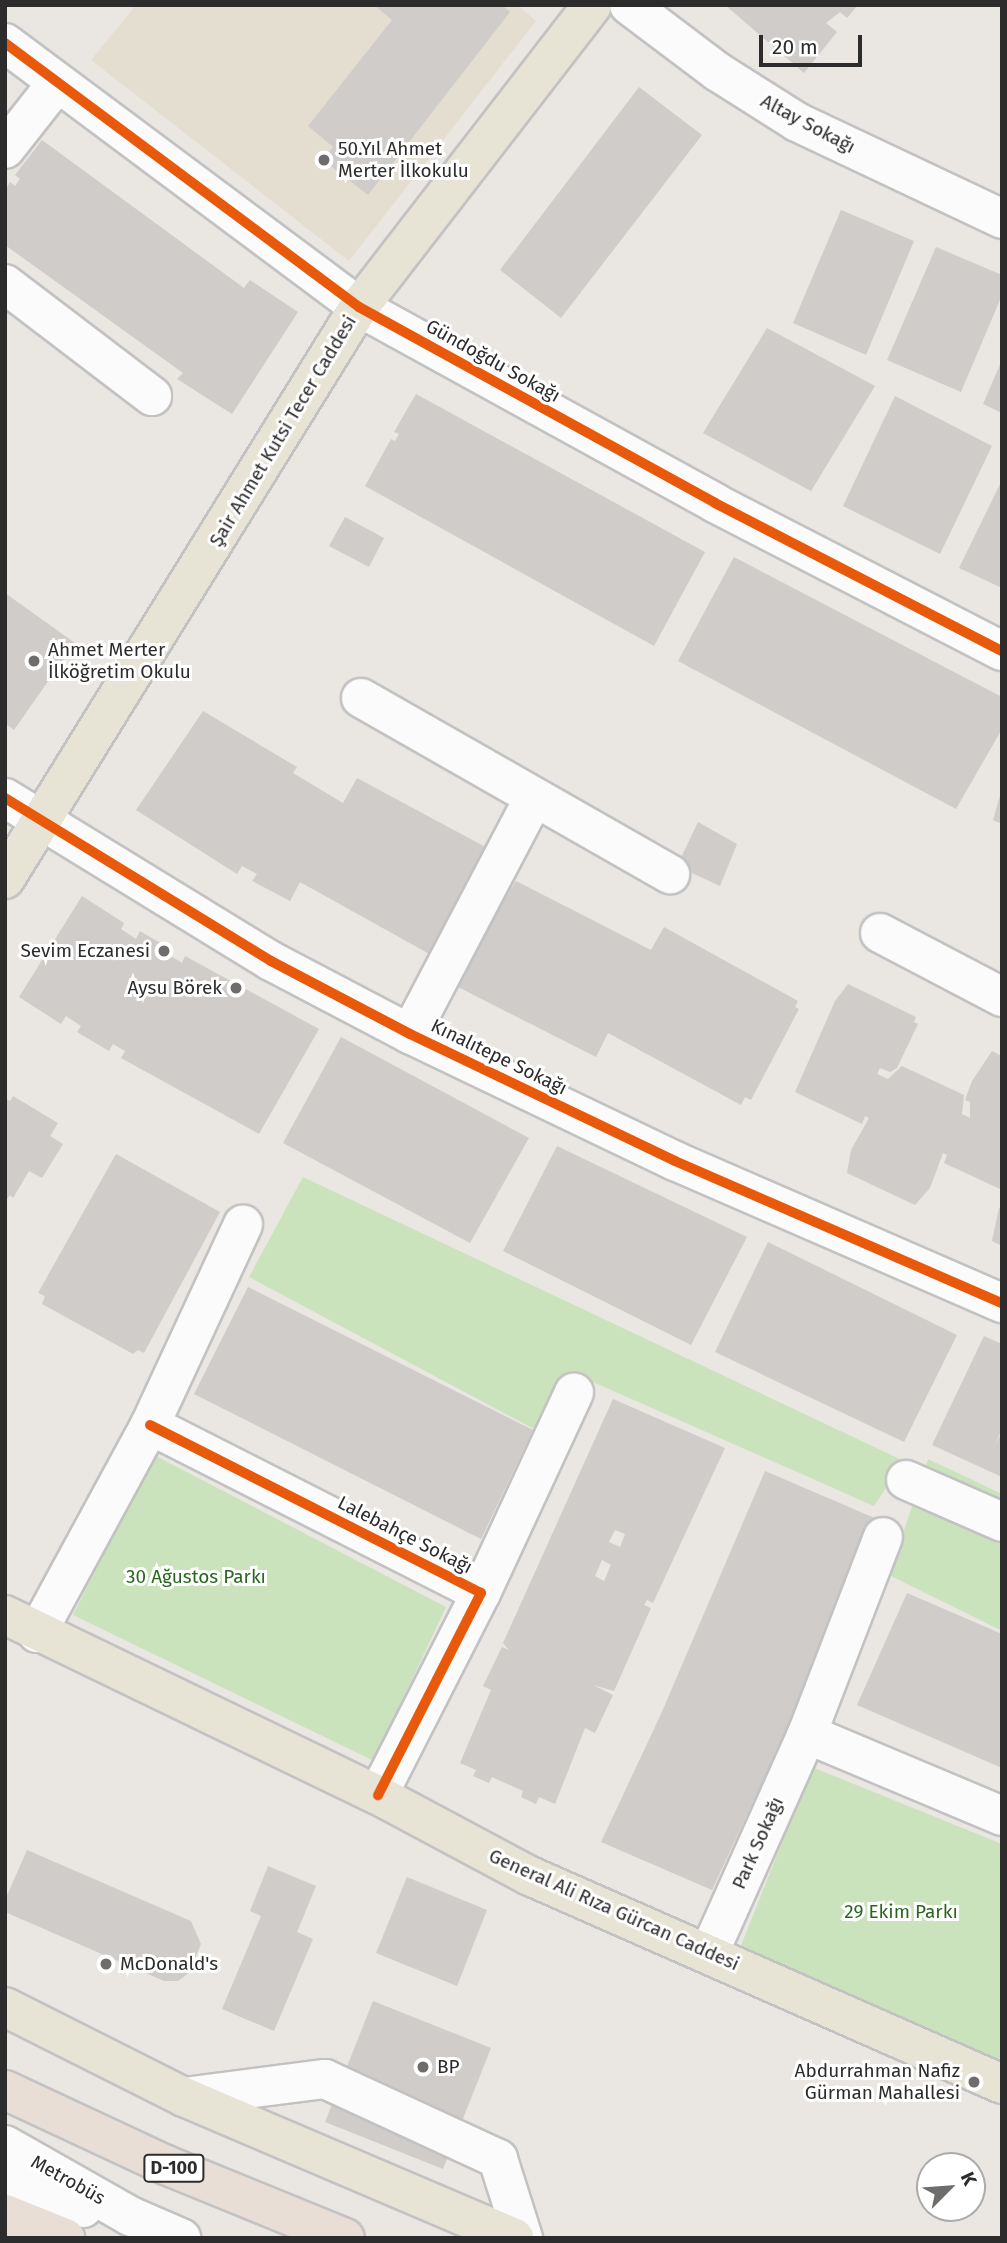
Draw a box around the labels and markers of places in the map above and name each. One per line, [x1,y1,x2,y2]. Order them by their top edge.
place label: 50.Yıl Ahmet Merter İlkokulu [338,138,469,182]
marker: 50.Yıl Ahmet Merter İlkokulu [316,152,332,168]
place label: Ahmet Merter İlköğretim Okulu [48,639,191,683]
marker: Ahmet Merter İlköğretim Okulu [26,653,42,669]
place label: Sevim Eczanesi [20,940,150,962]
marker: Sevim Eczanesi [156,943,172,959]
place label: Aysu Börek [127,977,222,999]
marker: Aysu Börek [228,980,244,996]
place label: McDonald's [120,1953,218,1975]
marker: McDonald's [98,1956,114,1972]
place label: BP [437,2056,460,2078]
marker: BP [415,2059,431,2075]
place label: Abdurrahman Nafiz Gürman Mahallesi [795,2060,960,2104]
marker: Abdurrahman Nafiz Gürman Mahallesi [966,2074,982,2090]

